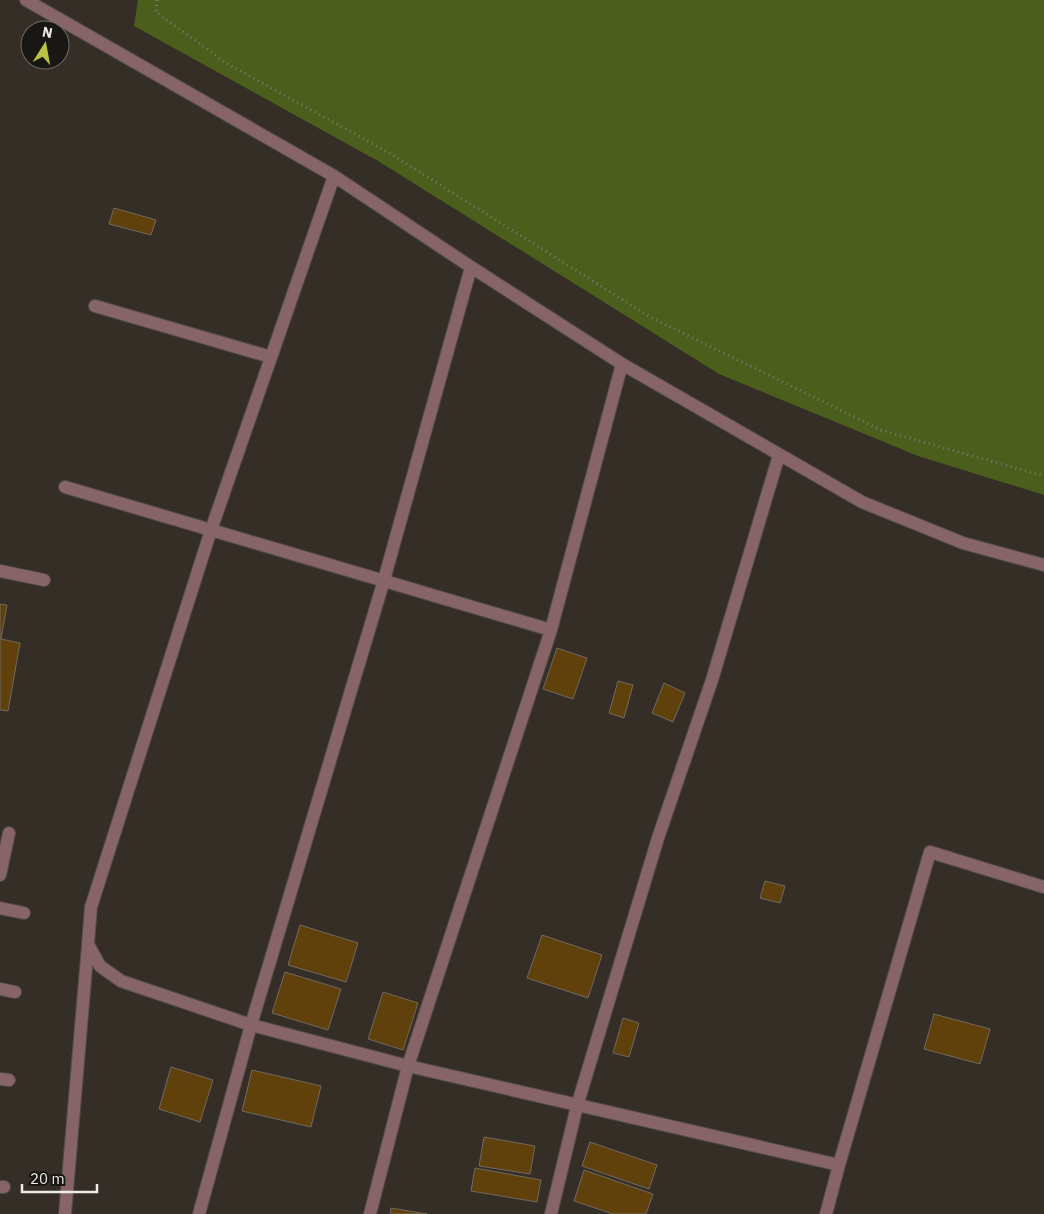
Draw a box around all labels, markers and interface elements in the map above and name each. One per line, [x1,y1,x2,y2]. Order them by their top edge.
north arrow [20,20,70,70]
text: N [41,22,54,42]
scale bar [22,1162,98,1194]
text: 20 m [30,1169,65,1188]

